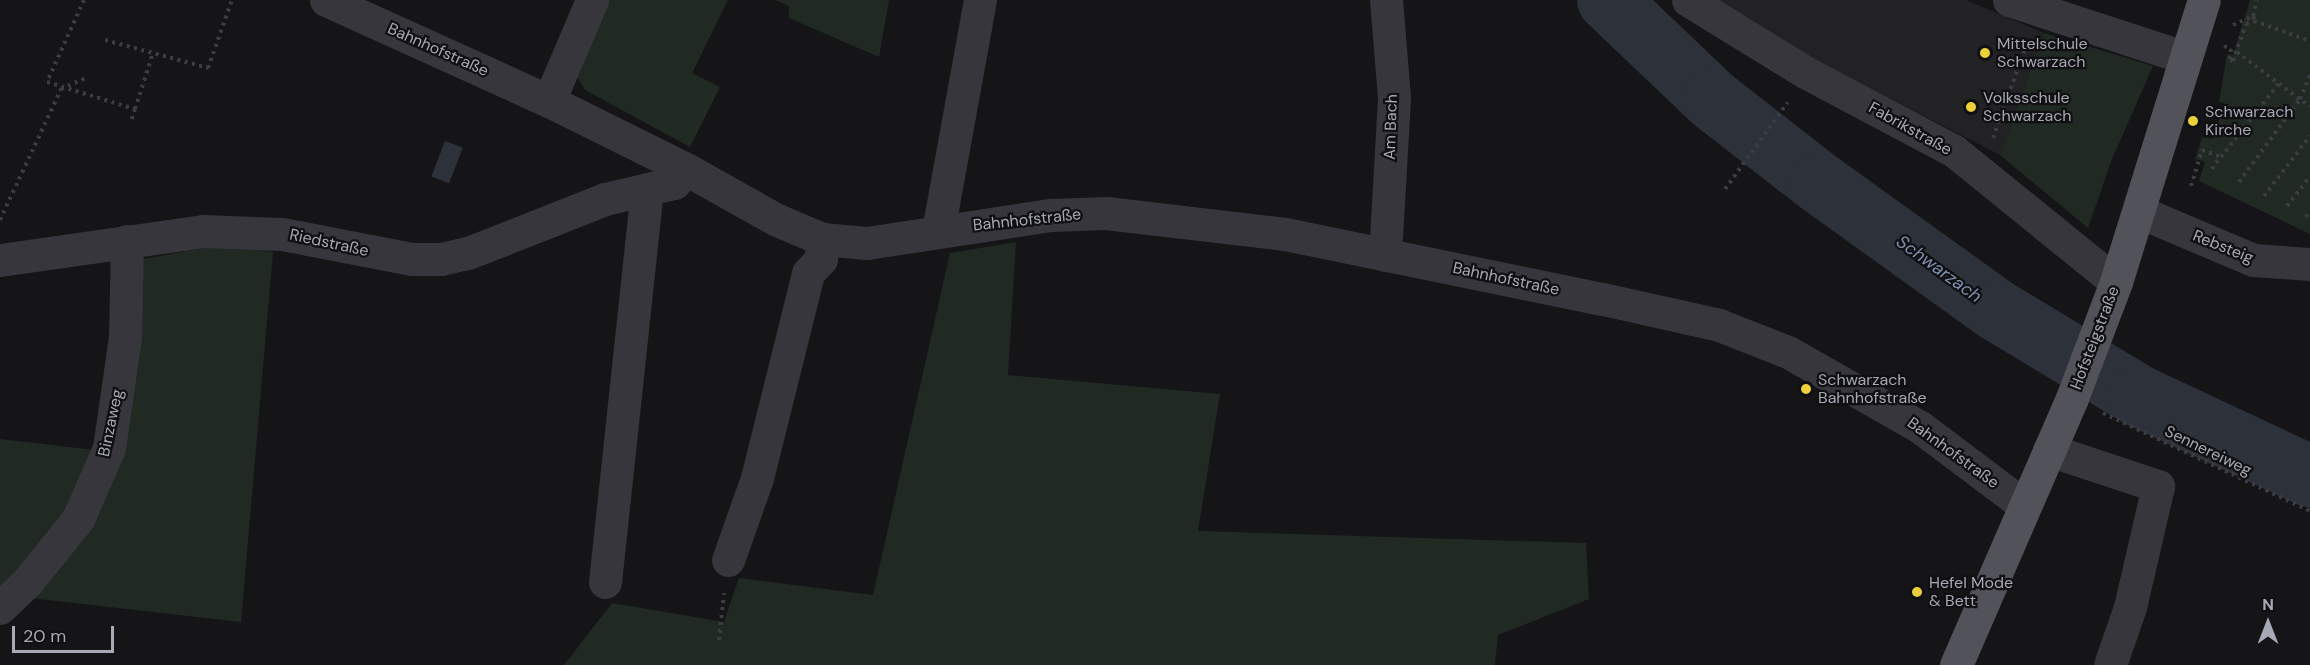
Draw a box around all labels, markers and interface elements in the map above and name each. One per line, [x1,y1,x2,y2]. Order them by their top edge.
street label: Bahnhofstraße [385,19,491,81]
place label: Mittelschule Schwarzach [1997,34,2087,72]
marker: Mittelschule Schwarzach [1978,46,1992,60]
place label: Volksschule Schwarzach [1983,88,2072,126]
street label: Am Bach [1380,94,1402,160]
street label: Fabrikstraße [1865,98,1955,160]
marker: Volksschule Schwarzach [1964,100,1978,114]
place label: Schwarzach Kirche [2205,102,2294,140]
marker: Schwarzach Kirche [2186,114,2200,128]
street label: Bahnhofstraße [972,205,1082,235]
street label: Riedstraße [288,225,370,261]
street label: Rebsteig [2190,226,2256,268]
water label: Schwarzach [1892,231,1986,307]
street label: Bahnhofstraße [1451,258,1561,300]
street label: Hofsteigstraße [2066,284,2124,392]
place label: Schwarzach Bahnhofstraße [1818,370,1927,408]
marker: Schwarzach Bahnhofstraße [1799,382,1813,396]
street label: Binzaweg [94,388,128,458]
street label: Bahnhofstraße [1903,413,2003,493]
street label: Sennereiweg [2161,422,2255,480]
place label: Hefel Mode & Bett [1929,573,2013,611]
marker: Hefel Mode & Bett [1910,585,1924,599]
north arrow [2238,593,2298,653]
text: N [2262,594,2274,615]
scale bar [15,614,117,652]
text: 20 m [23,624,66,648]

